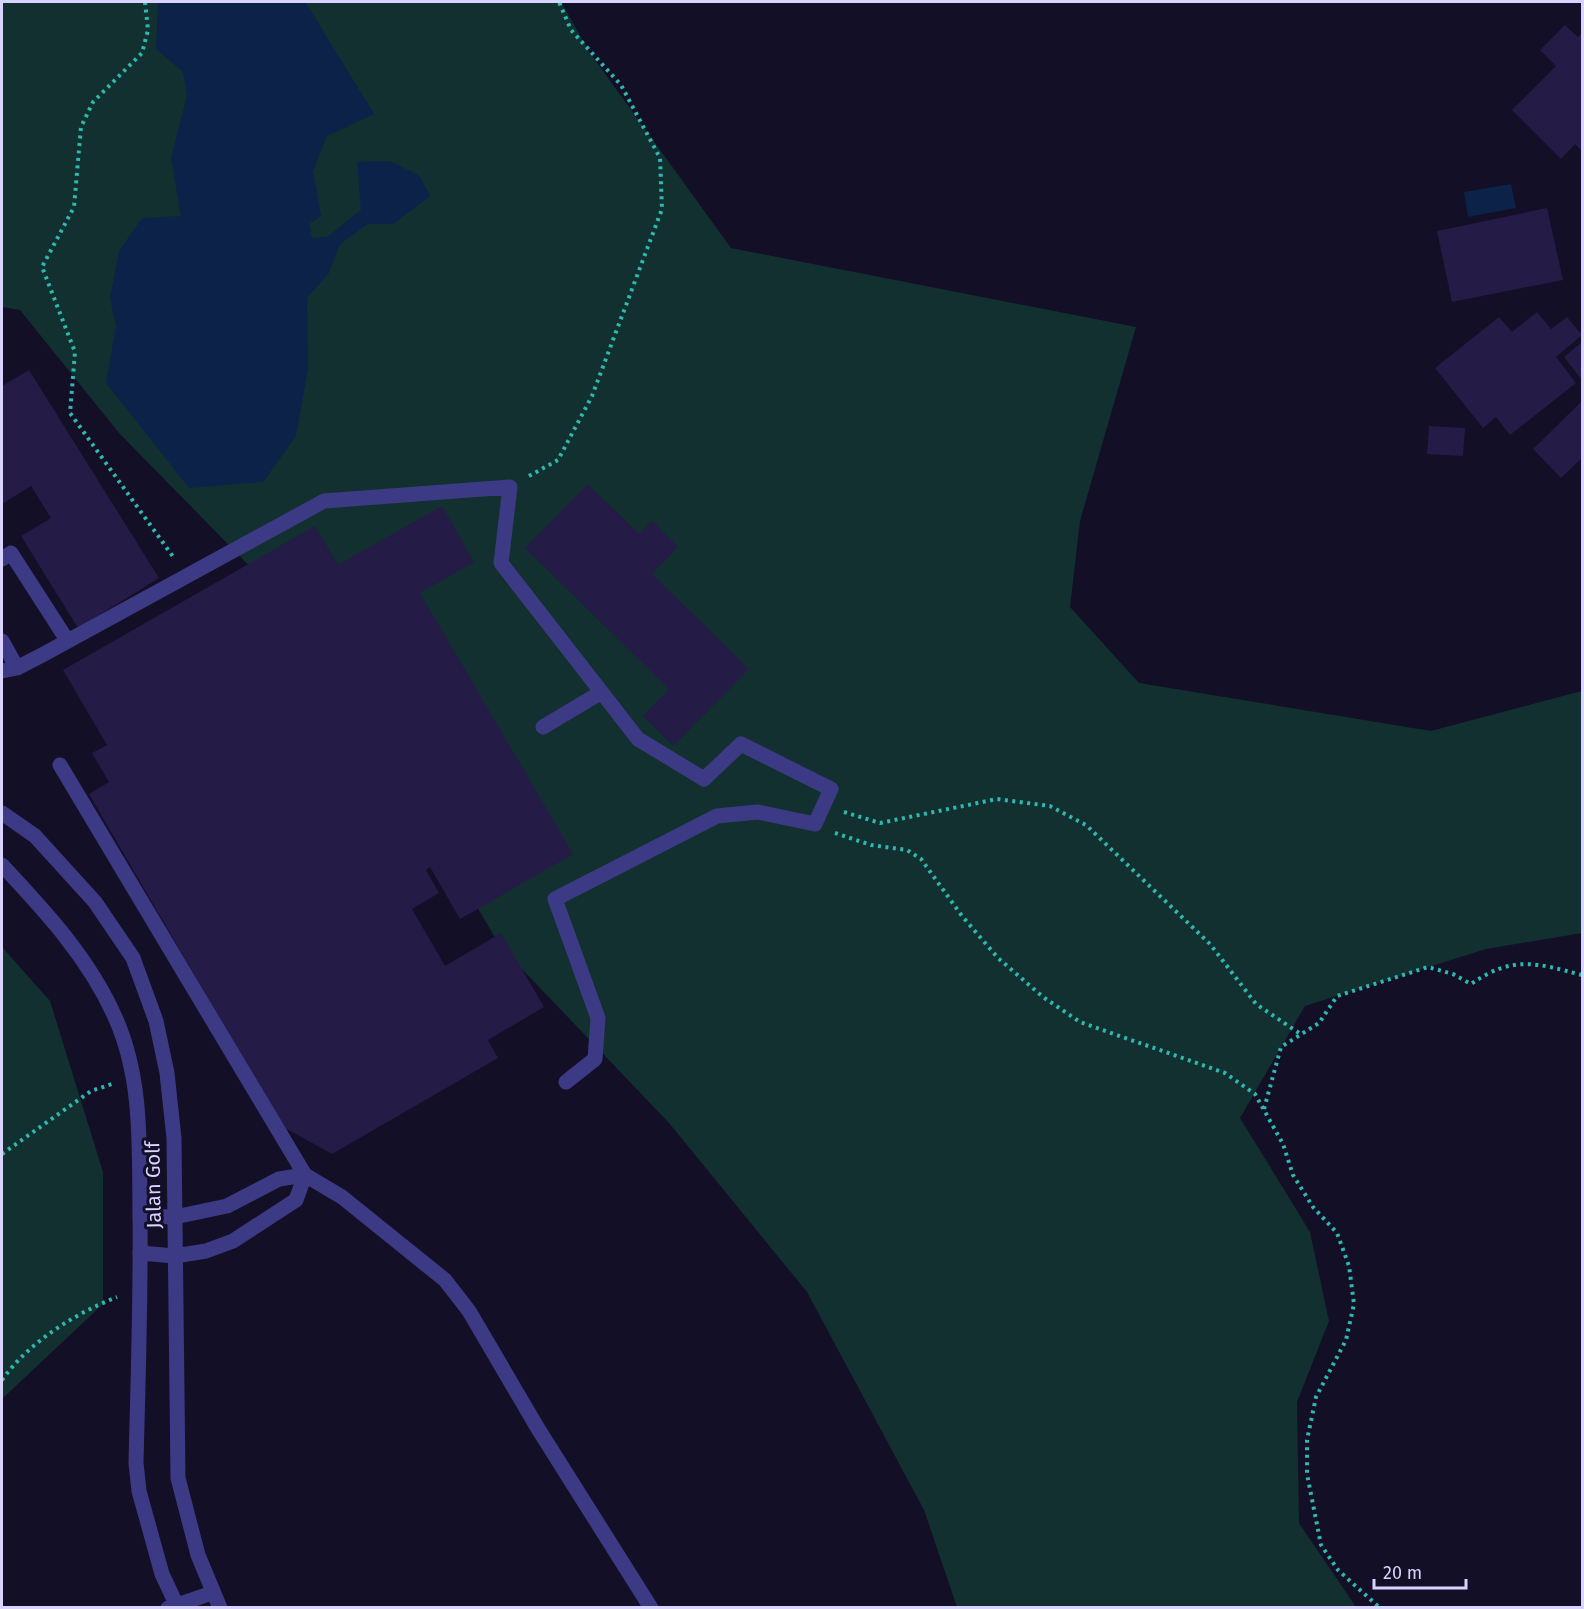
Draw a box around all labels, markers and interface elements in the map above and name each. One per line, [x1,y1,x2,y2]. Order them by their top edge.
street label: Jalan Golf [140,1140,166,1229]
scale bar [1374,1552,1466,1590]
text: 20 m [1383,1562,1422,1584]

